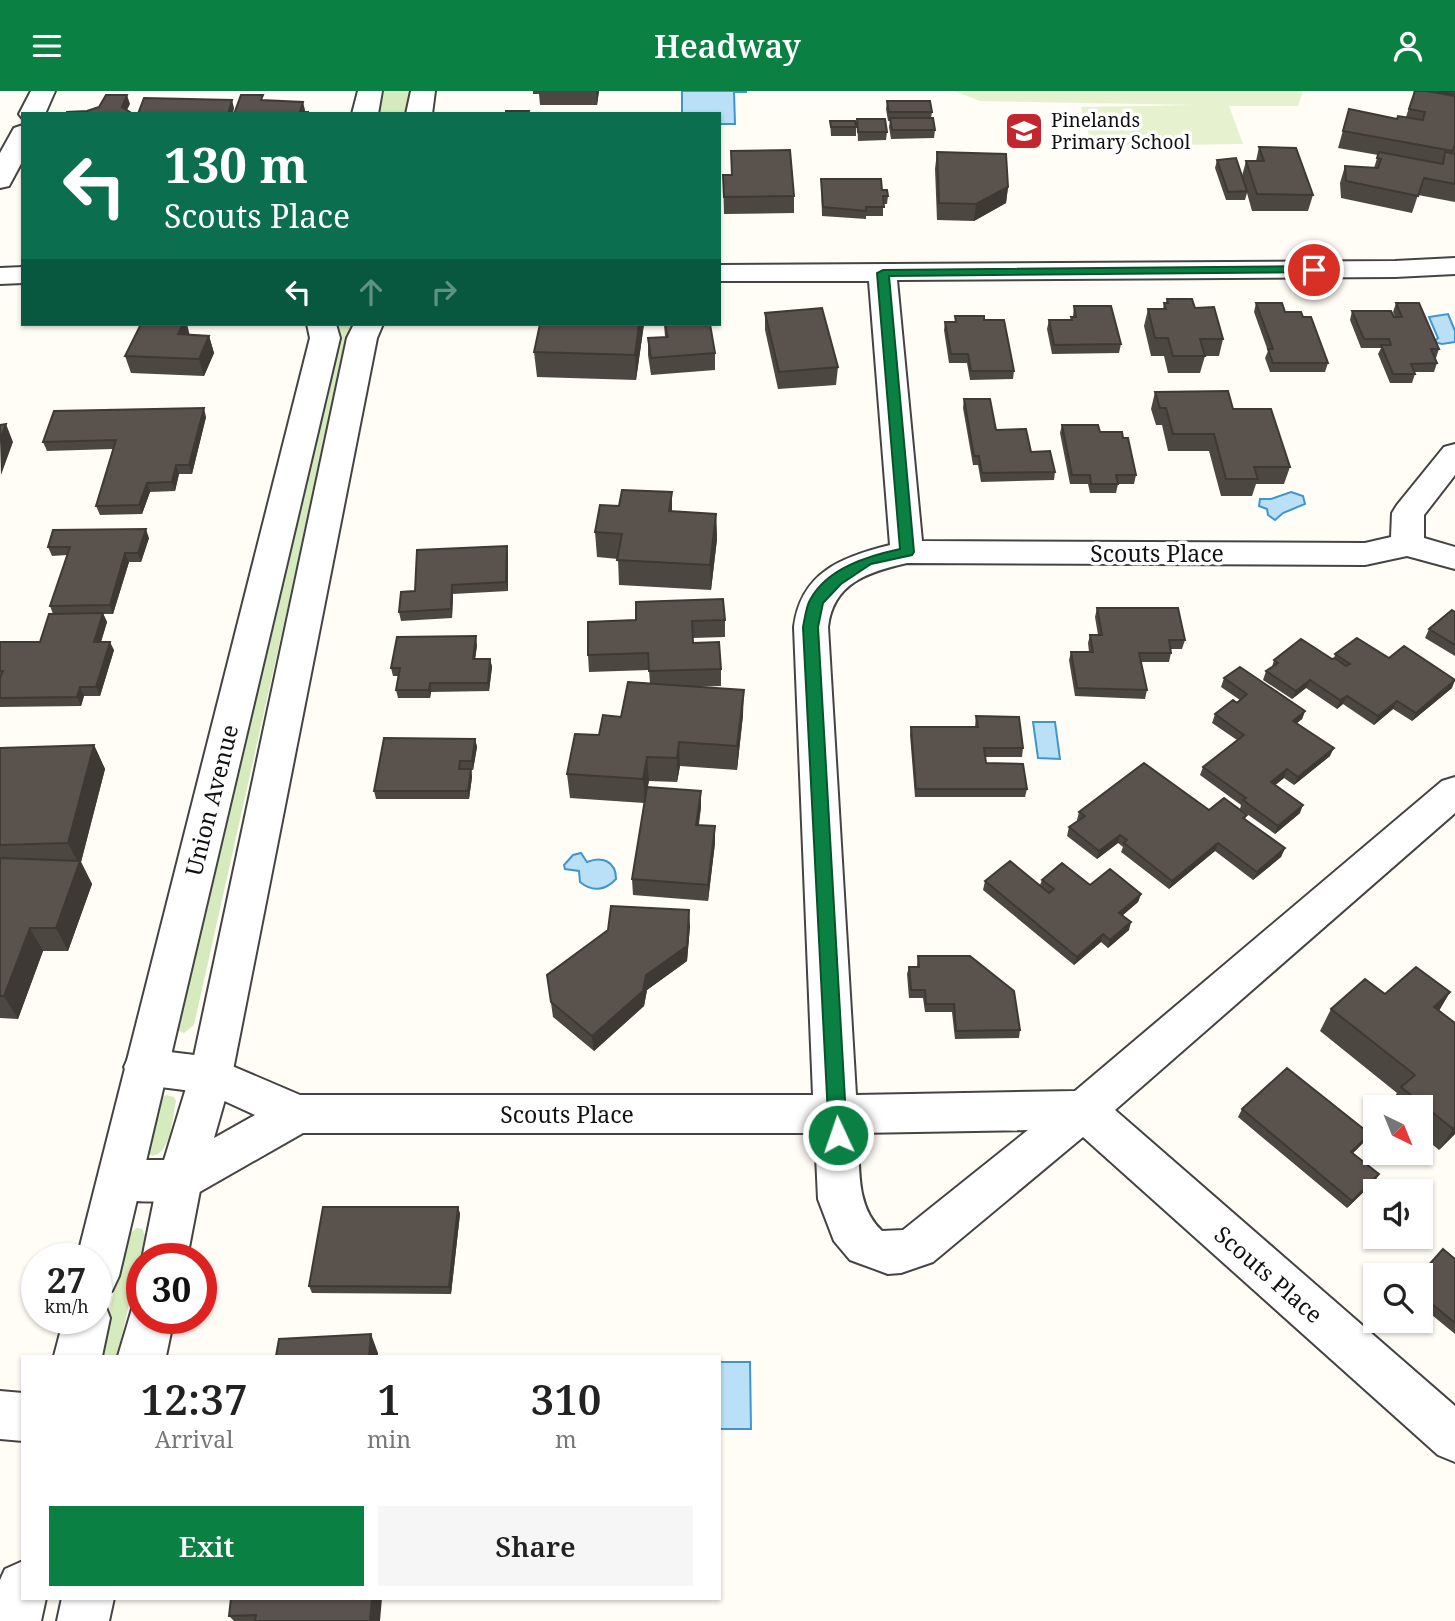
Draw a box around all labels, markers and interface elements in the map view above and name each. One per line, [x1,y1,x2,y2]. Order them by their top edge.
text: Headway [654,24,801,67]
icon: menu [28,27,66,65]
icon: person [1389,27,1427,65]
place label: Pinelands Primary School [1051,107,1190,155]
school or university icon: Pinelands Primary School [1003,110,1045,152]
text: 130 m [164,131,308,197]
icon: left [49,140,140,231]
text: Scouts Place [164,194,350,237]
pin [1284,240,1344,300]
icon: arrive [1295,251,1333,289]
icon: left [279,273,317,311]
icon: ahead [352,273,390,311]
icon: right [425,273,463,311]
street label: Scouts Place [1090,537,1224,569]
street label: Union Avenue [177,721,245,879]
north arrow [1363,1095,1433,1165]
map controls [1363,1095,1433,1333]
street label: Scouts Place [500,1098,634,1130]
position arrow [801,1098,875,1172]
button: sound [1363,1179,1433,1249]
street label: Scouts Place [1208,1218,1330,1330]
speed limit sign: 30 [126,1243,217,1334]
text: 27 [47,1256,86,1303]
button: search [1363,1263,1433,1333]
text: km/h [44,1294,89,1318]
text: 12:37 [141,1370,248,1427]
text: 1 [377,1370,401,1427]
text: 310 [531,1370,601,1427]
text: Arrival [155,1423,233,1455]
text: min [367,1423,411,1455]
text: m [555,1423,577,1455]
button: Exit [49,1506,364,1586]
button: Share [378,1506,693,1586]

